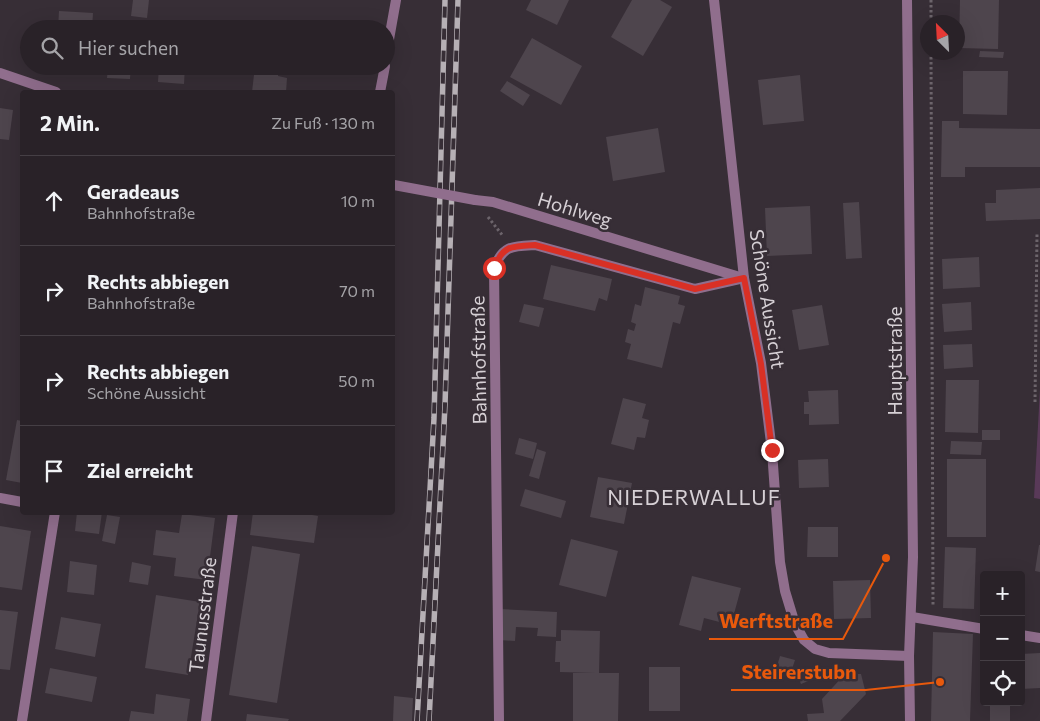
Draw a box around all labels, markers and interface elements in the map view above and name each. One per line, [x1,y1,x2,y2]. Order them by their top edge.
north arrow [920,15,965,60]
search box [20,20,395,75]
icon: search [38,34,66,62]
text: Hier suchen [78,36,179,59]
text: 2 Min. [40,110,100,135]
text: Zu Fuß · 130 m [271,113,375,132]
text: Geradeaus [87,180,179,203]
icon: ahead [40,187,68,215]
street label: Hohlweg [535,187,615,231]
text: 10 m [341,191,375,210]
text: Bahnhofstraße [87,203,195,222]
street label: Schöne Aussicht [746,228,790,371]
route start [483,257,506,280]
text: Rechts abbiegen [87,270,229,293]
icon: right [40,277,68,305]
text: 70 m [339,281,375,300]
text: Bahnhofstraße [87,293,195,312]
street label: Bahnhofstraße [465,296,491,424]
street label: Hauptstraße [883,307,906,415]
text: Rechts abbiegen [87,360,229,383]
icon: right [40,367,68,395]
text: 50 m [338,371,375,390]
text: Schöne Aussicht [87,383,206,402]
route end [761,439,784,462]
icon: arrive [40,457,68,485]
text: Ziel erreicht [87,459,193,482]
district label: NIEDERWALLUF [607,484,781,509]
street label: Taunusstraße [183,556,221,674]
map controls [980,571,1025,706]
button: + [980,571,1025,616]
callout: Werftstraße [709,604,843,639]
text: Werftstraße [719,608,833,632]
button: − [980,616,1025,661]
callout: Steirerstubn [731,655,866,690]
text: Steirerstubn [741,659,857,683]
button: locate [980,661,1025,706]

